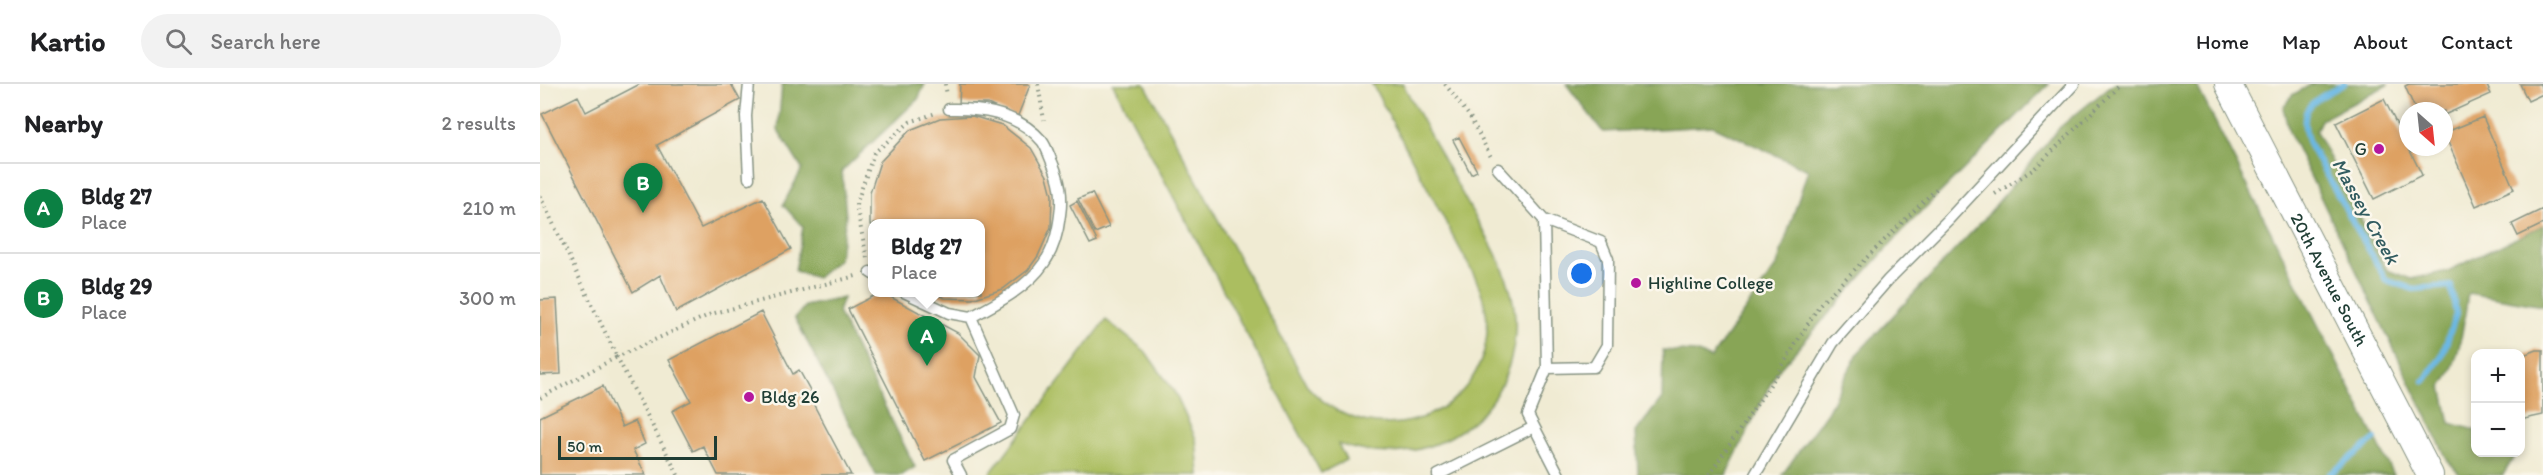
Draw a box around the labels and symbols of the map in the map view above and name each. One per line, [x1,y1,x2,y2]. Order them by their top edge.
north arrow [2399,102,2453,156]
place label: G [2355,138,2367,160]
marker: G [2372,142,2386,156]
water label: Massey Creek [2327,154,2406,270]
pin: B [624,164,662,213]
street label: 20th Avenue South [2285,209,2372,350]
your location [1567,259,1596,288]
place label: Highline College [1648,272,1774,294]
marker: Highline College [1629,276,1643,290]
pin: A [908,316,946,366]
place label: Bldg 26 [761,386,820,408]
marker: Bldg 26 [742,390,756,404]
scale bar [558,433,717,460]

